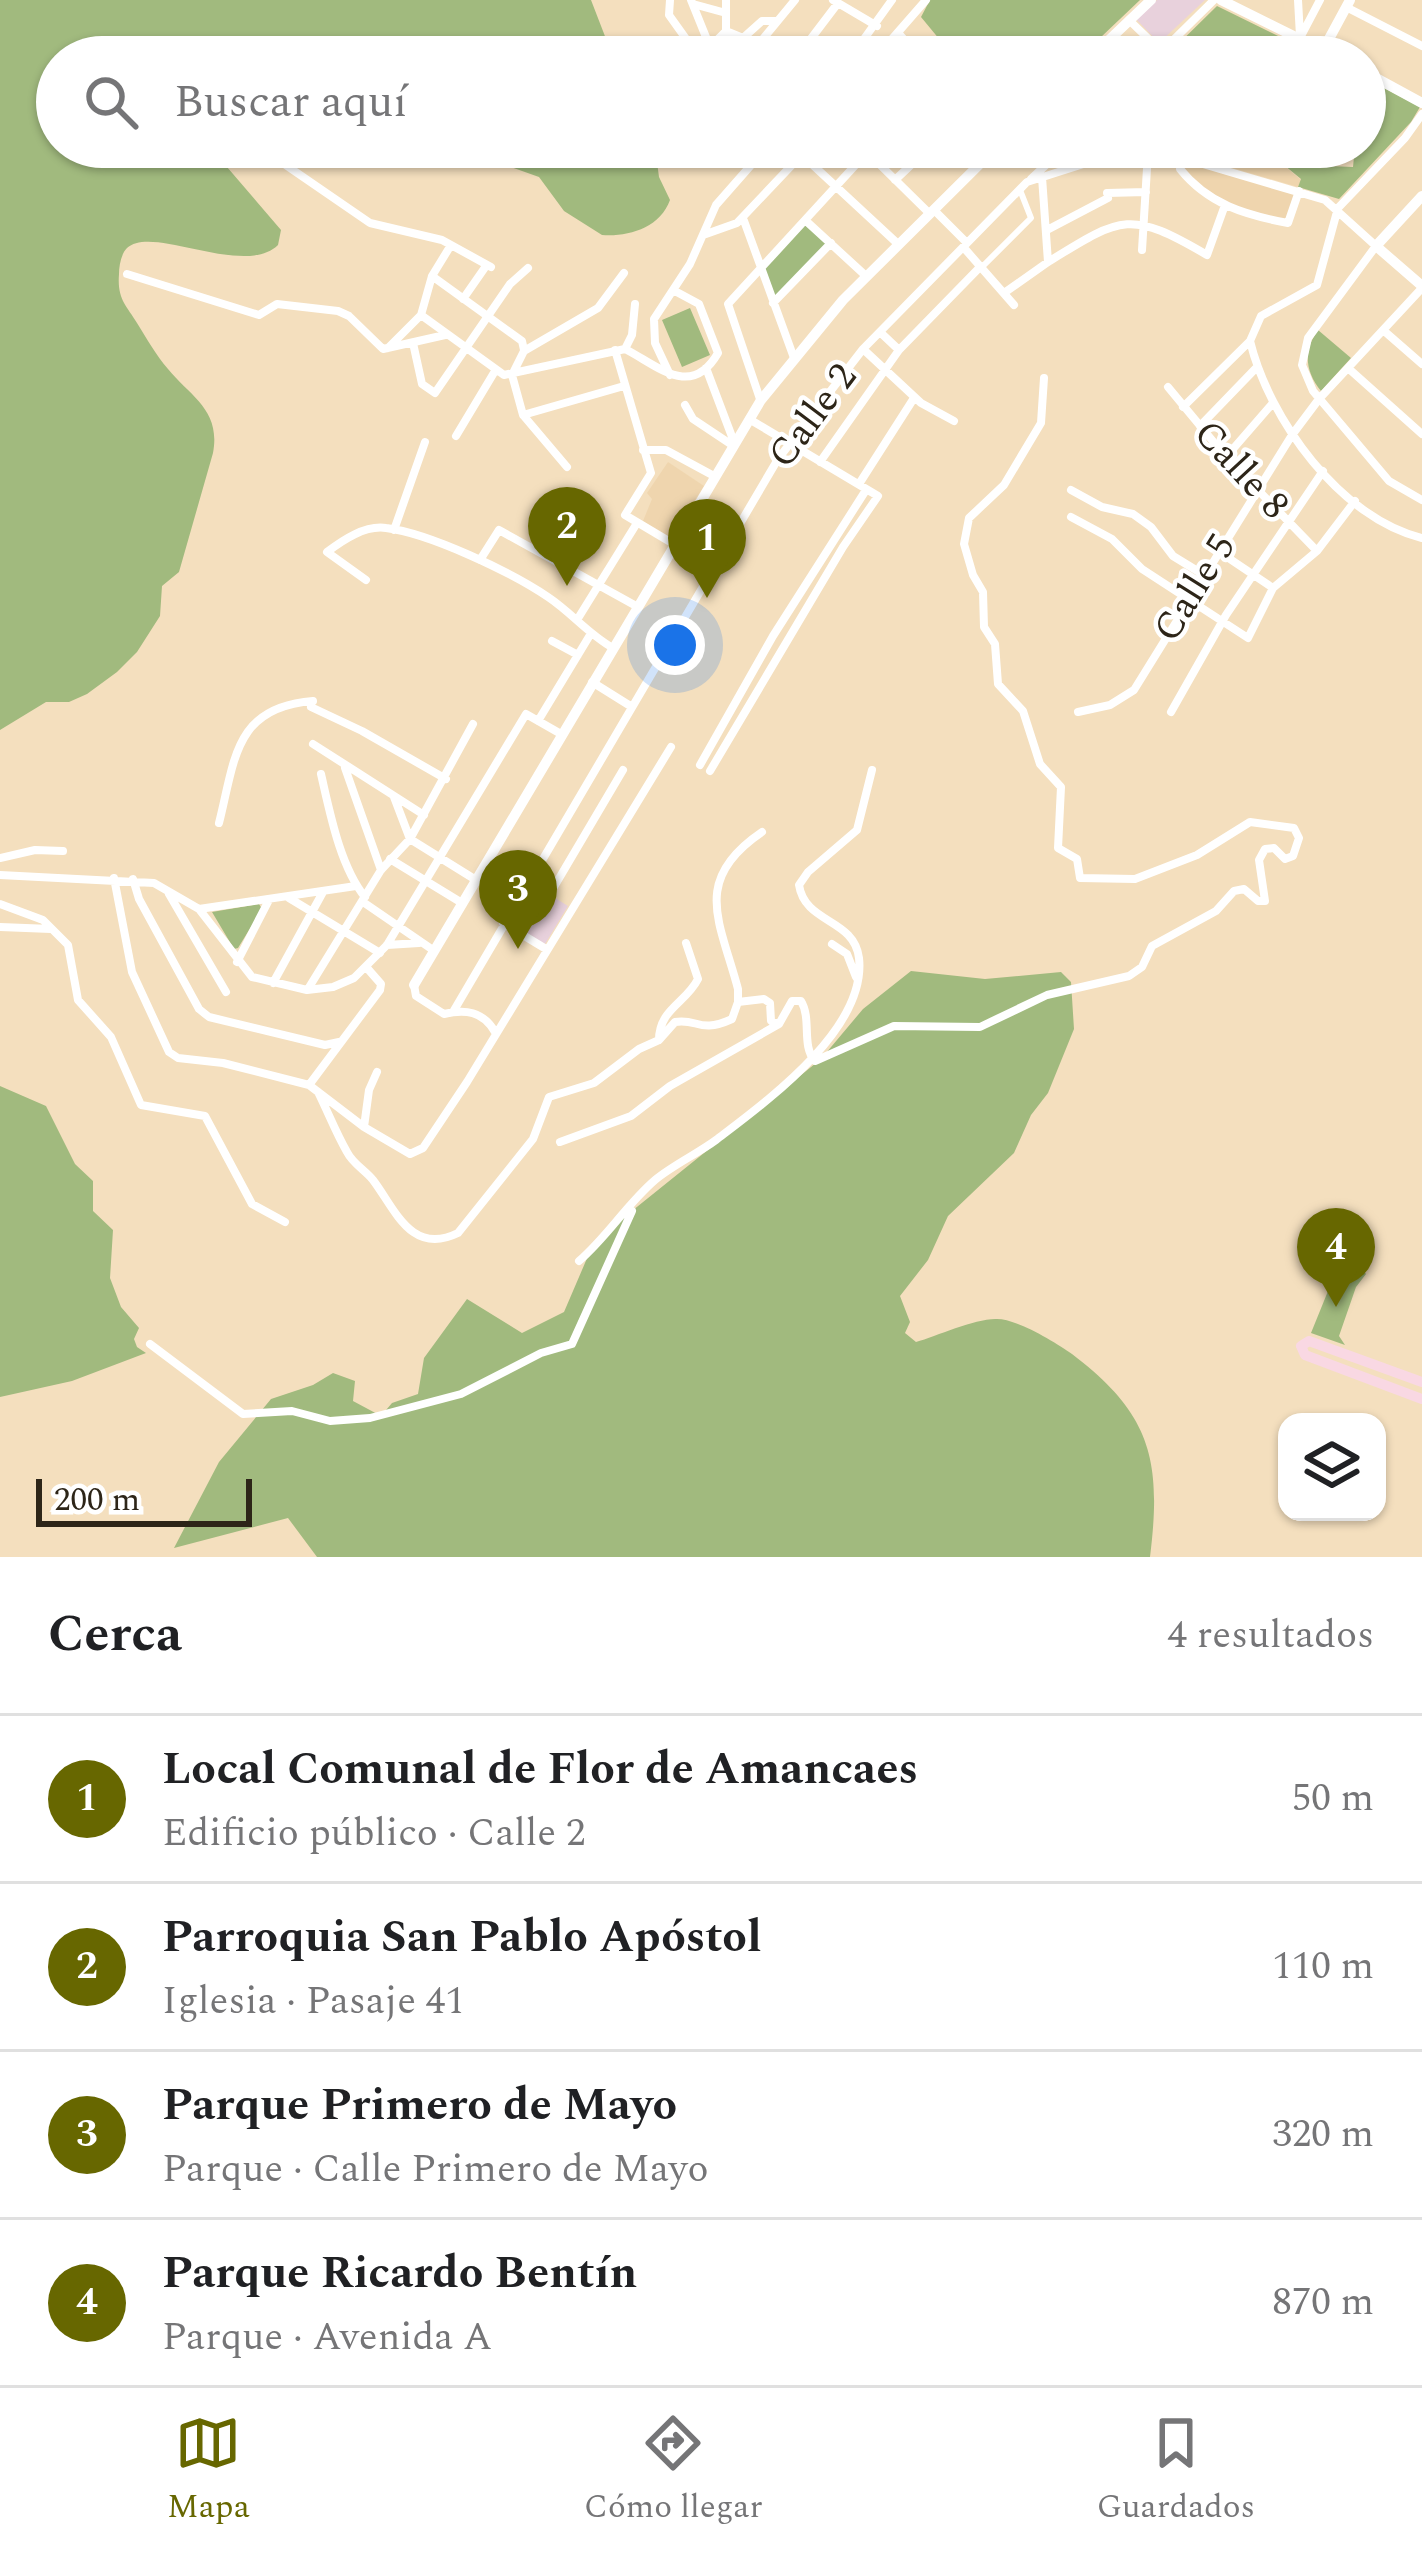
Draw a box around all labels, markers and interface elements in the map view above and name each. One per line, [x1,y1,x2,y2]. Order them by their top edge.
search box [36,36,1386,168]
text: Buscar aquí [174,68,407,137]
icon: search [78,69,144,135]
street label: Calle 2 [754,351,872,481]
street label: Calle 8 [1179,407,1303,533]
pin: 2 [528,487,606,586]
pin: 1 [668,499,746,598]
street label: Calle 5 [1139,522,1251,654]
your location [645,615,705,675]
pin: 3 [479,850,557,949]
pin: 4 [1297,1208,1375,1307]
map controls [1278,1413,1386,1521]
button: layers [1278,1413,1386,1521]
scale bar [36,1473,252,1526]
text: 200 m [54,1475,140,1525]
text: Cerca [48,1596,182,1674]
text: 4 resultados [1168,1606,1374,1665]
text: Local Comunal de Flor de Amancaes [162,1735,918,1804]
text: 1 [76,1769,98,1828]
text: 50 m [1292,1769,1374,1828]
text: Edificio público · Calle 2 [162,1804,585,1863]
text: Parroquia San Pablo Apóstol [162,1903,762,1972]
text: 2 [76,1937,98,1996]
text: 110 m [1272,1937,1374,1996]
text: Iglesia · Pasaje 41 [162,1972,465,2031]
text: Parque Primero de Mayo [162,2071,677,2140]
text: 3 [76,2105,98,2164]
text: 320 m [1272,2105,1374,2164]
text: Parque · Calle Primero de Mayo [162,2140,709,2199]
text: Parque Ricardo Bentín [162,2239,637,2308]
text: 4 [76,2273,98,2332]
text: 870 m [1272,2273,1374,2332]
text: Parque · Avenida A [162,2308,492,2367]
tab: Mapa [167,2410,250,2532]
tab: Cómo llegar [584,2410,763,2532]
tab: Guardados [1097,2410,1255,2532]

